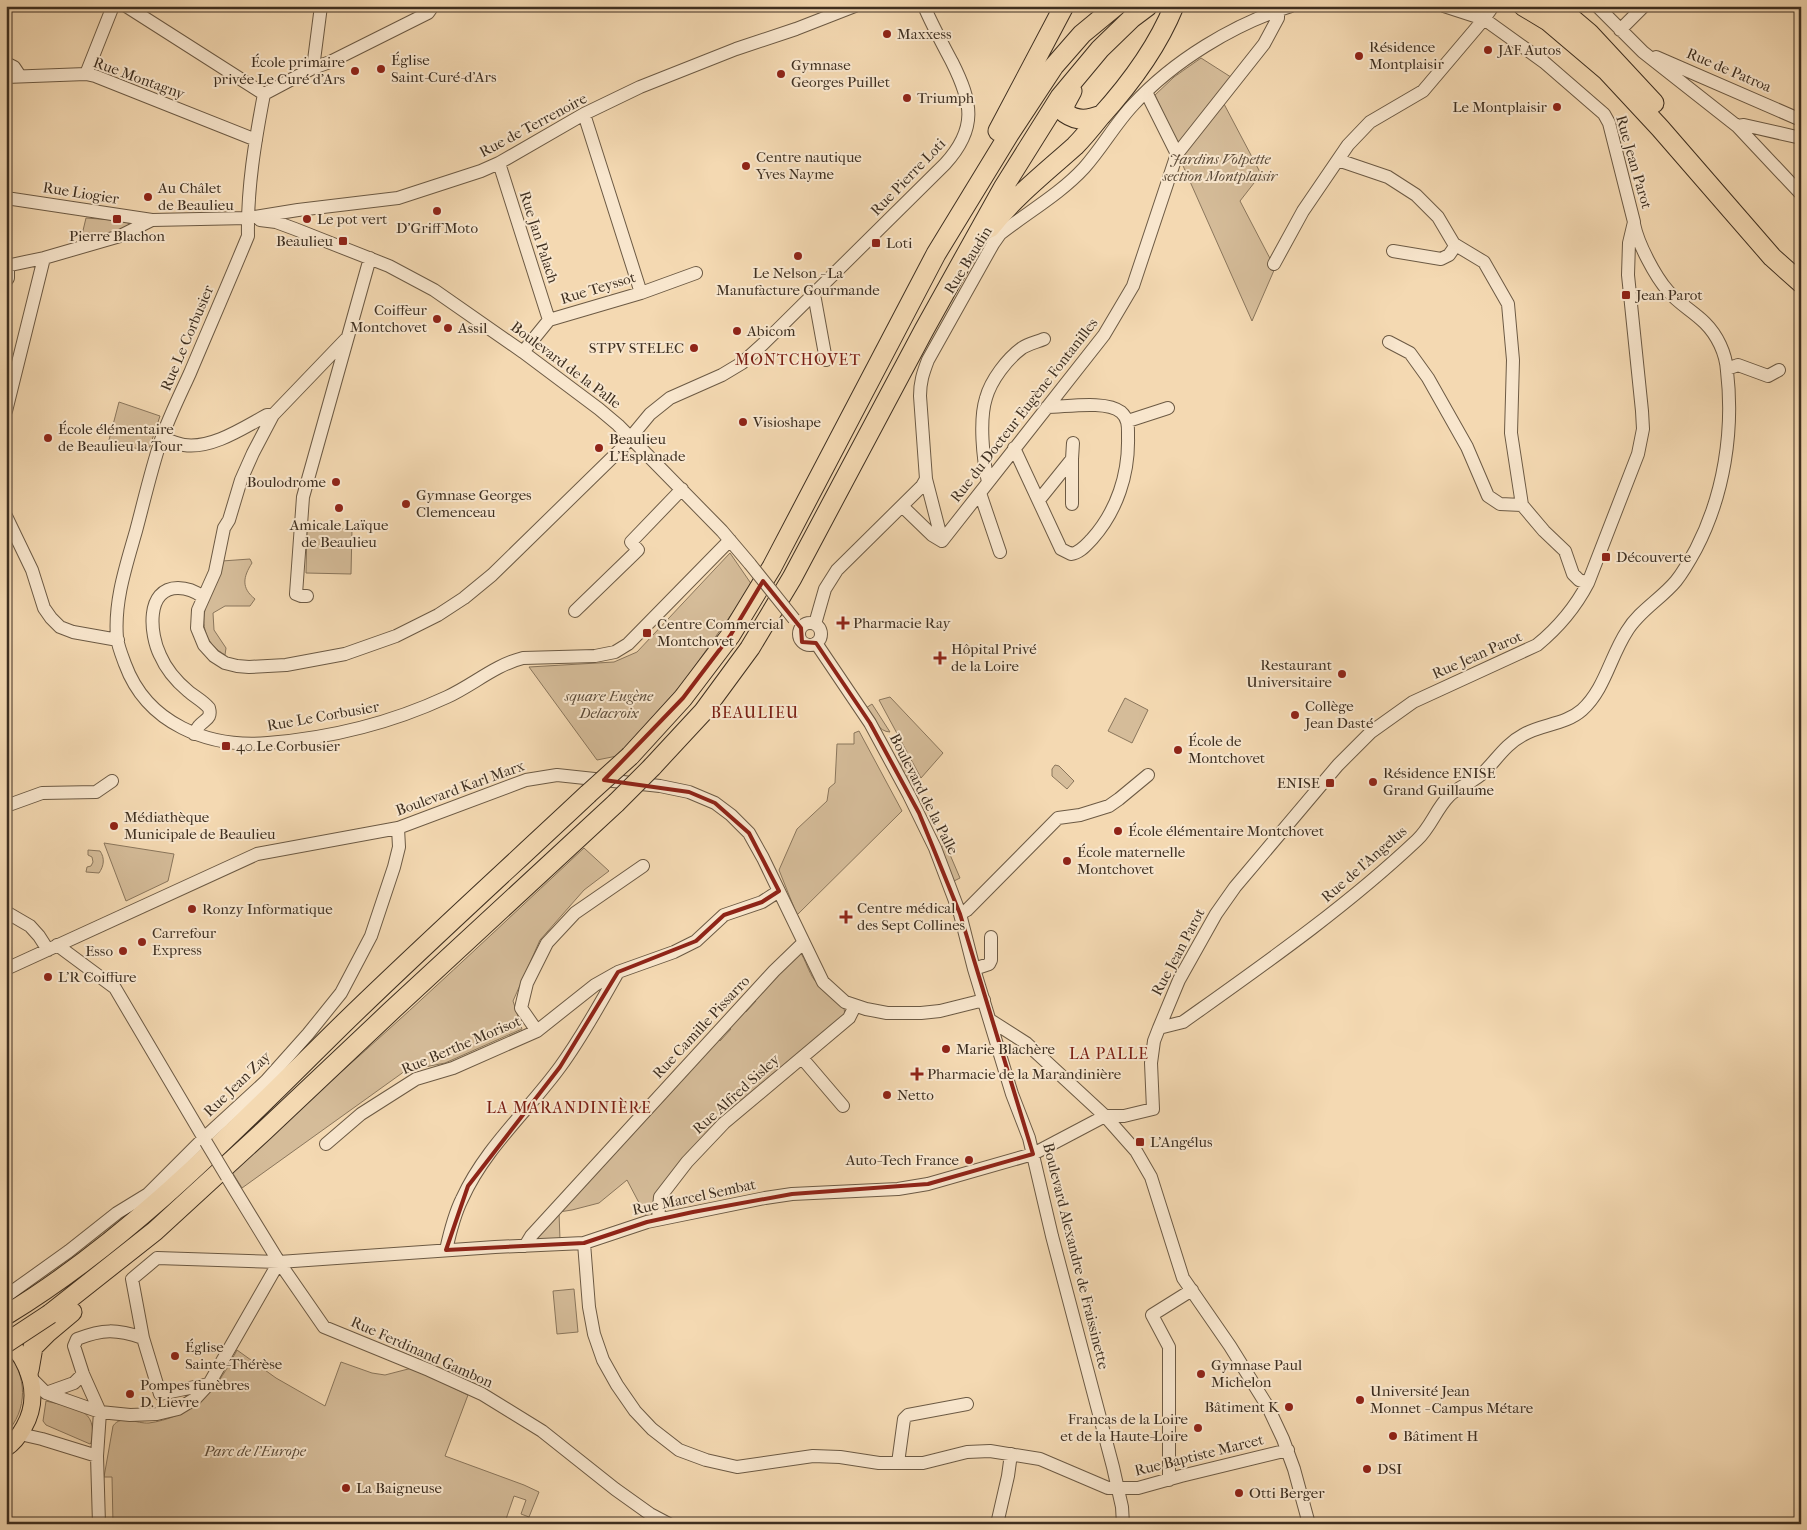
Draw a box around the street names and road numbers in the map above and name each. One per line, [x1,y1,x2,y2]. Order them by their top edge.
street label: Rue de Patroa [1684,44,1775,96]
street label: Rue Montagny [91,53,188,103]
street label: Rue de Terrenoire [476,89,590,161]
street label: Rue Jean Parot [1612,113,1656,211]
street label: Rue Pierre Loti [867,134,950,219]
street label: Rue Liogier [42,178,121,208]
street label: Rue Jan Palach [516,189,563,286]
street label: Rue Baudin [940,223,996,297]
street label: Rue Teyssot [558,268,638,308]
street label: Rue Le Corbusier [157,282,218,394]
street label: Rue du Docteur Eugène Fontanilles [946,314,1102,506]
street label: Boulevard de la Palle [507,318,625,413]
street label: Rue Jean Parot [1429,627,1525,683]
street label: Rue Le Corbusier [266,697,381,735]
street label: Boulevard de la Palle [886,730,963,858]
street label: Boulevard Karl Marx [393,756,527,820]
street label: Rue de l'Angelus [1318,822,1411,906]
street label: Rue Jean Parot [1147,905,1209,999]
street label: Rue Camille Pissarro [649,971,754,1082]
street label: Rue Berthe Morisot [399,1011,524,1078]
street label: Rue Jean Zay [200,1047,275,1120]
street label: Rue Alfred Sisley [689,1050,784,1138]
street label: Boulevard Alexandre de Fraissinette [1039,1141,1113,1372]
street label: Rue Marcel Sembat [631,1175,758,1219]
street label: Rue Ferdinand Gambon [348,1313,496,1392]
street label: Rue Baptiste Marcet [1133,1430,1266,1480]

